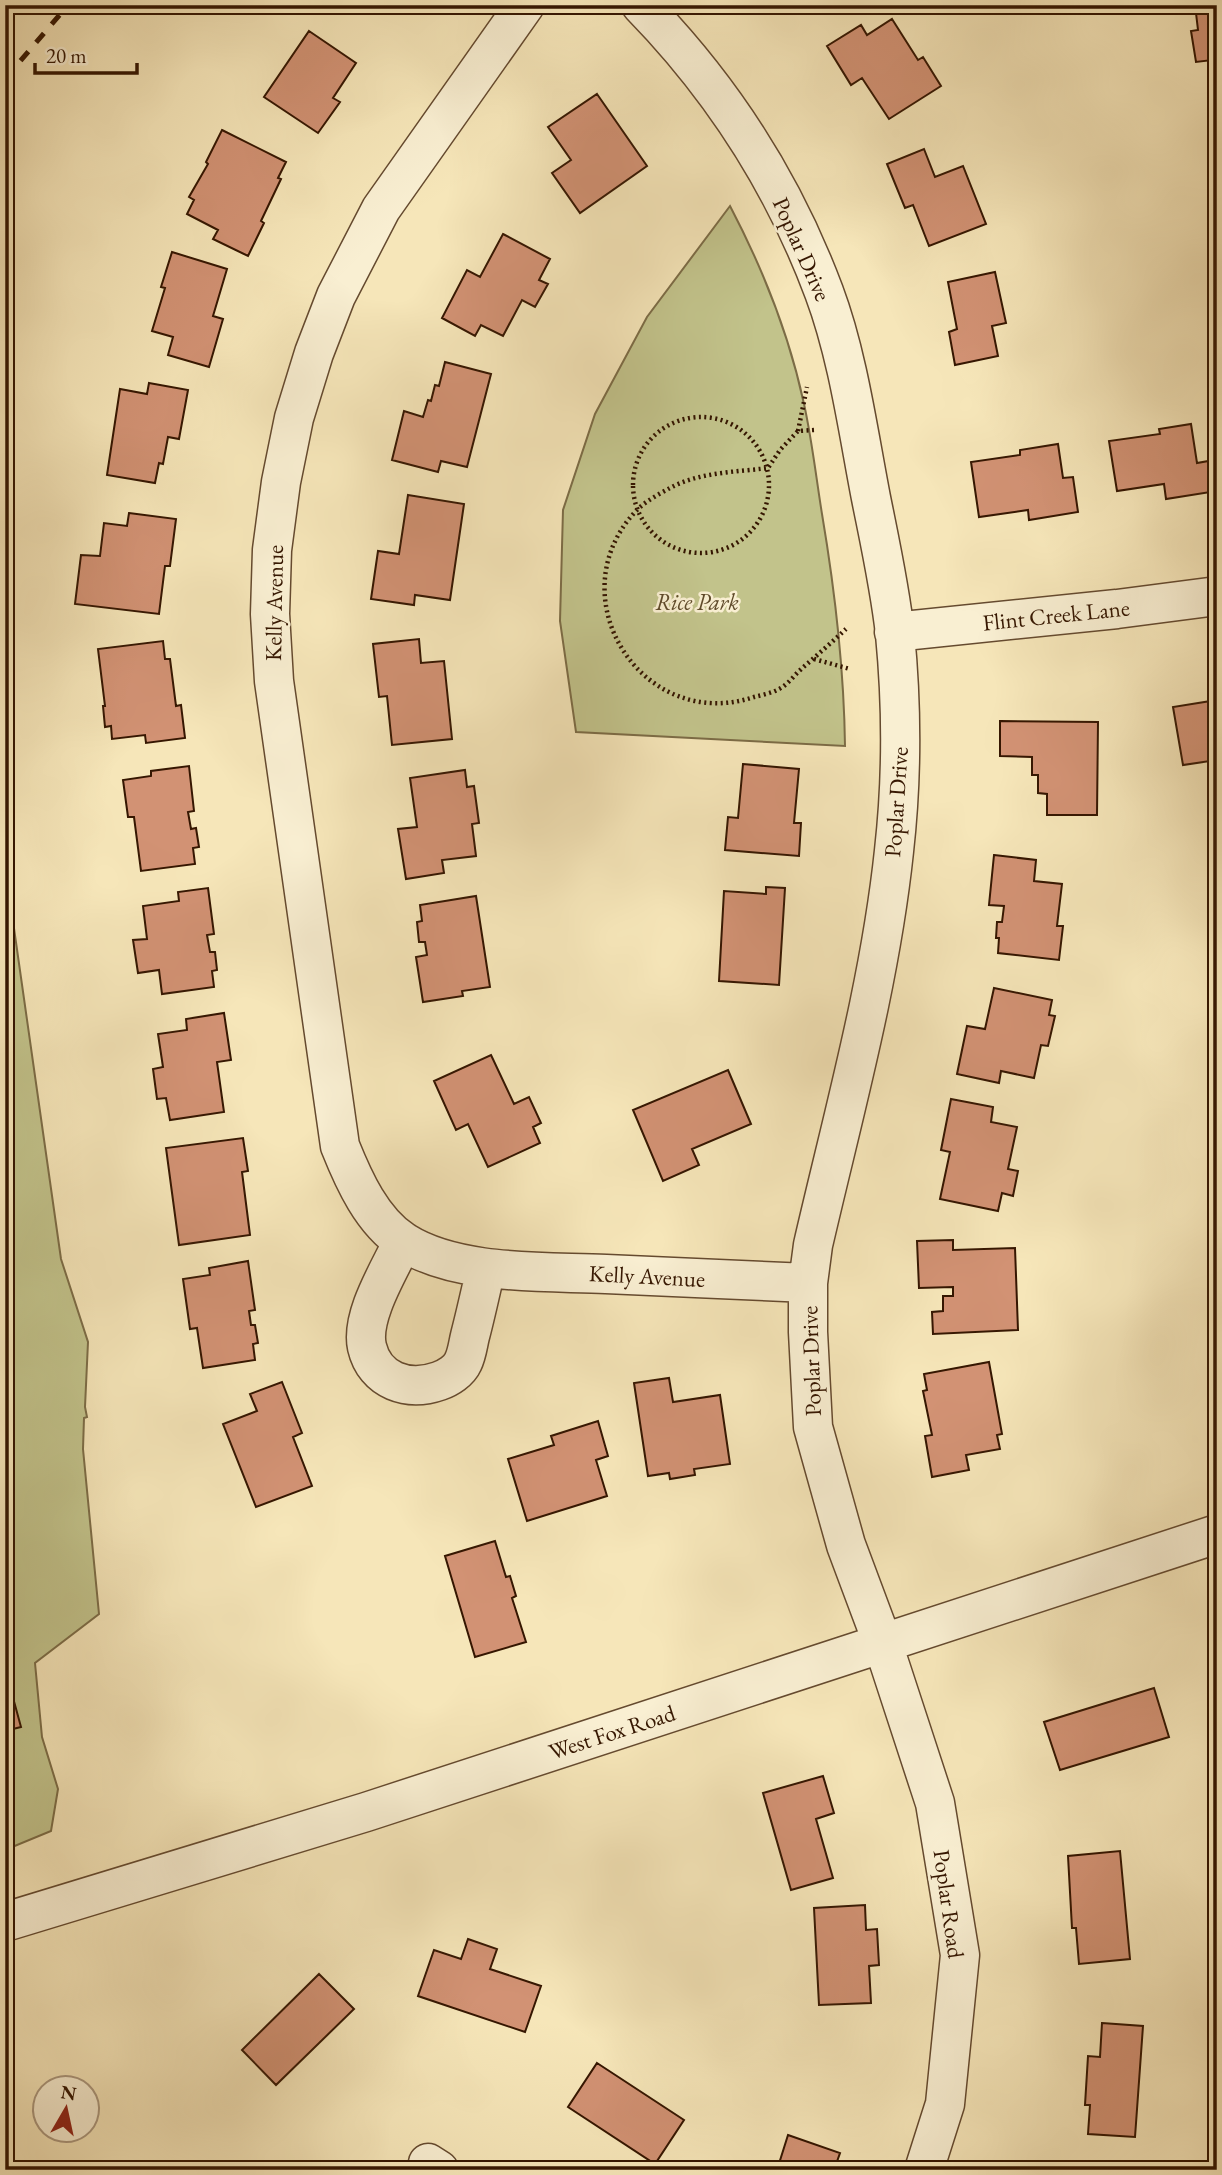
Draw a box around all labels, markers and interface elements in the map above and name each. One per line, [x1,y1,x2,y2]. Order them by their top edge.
scale bar [35,32,136,76]
text: 20 m [46,42,87,69]
street label: Poplar Drive [766,192,838,306]
street label: Kelly Avenue [258,545,290,661]
park label: Rice Park [655,587,739,617]
street label: Flint Creek Lane [981,592,1131,638]
street label: Poplar Drive [877,746,915,858]
street label: Kelly Avenue [588,1258,706,1294]
street label: Poplar Drive [794,1305,828,1417]
street label: West Fox Road [545,1697,679,1767]
street label: Poplar Road [927,1848,972,1961]
north arrow [32,2074,102,2144]
text: N [59,2079,79,2106]

